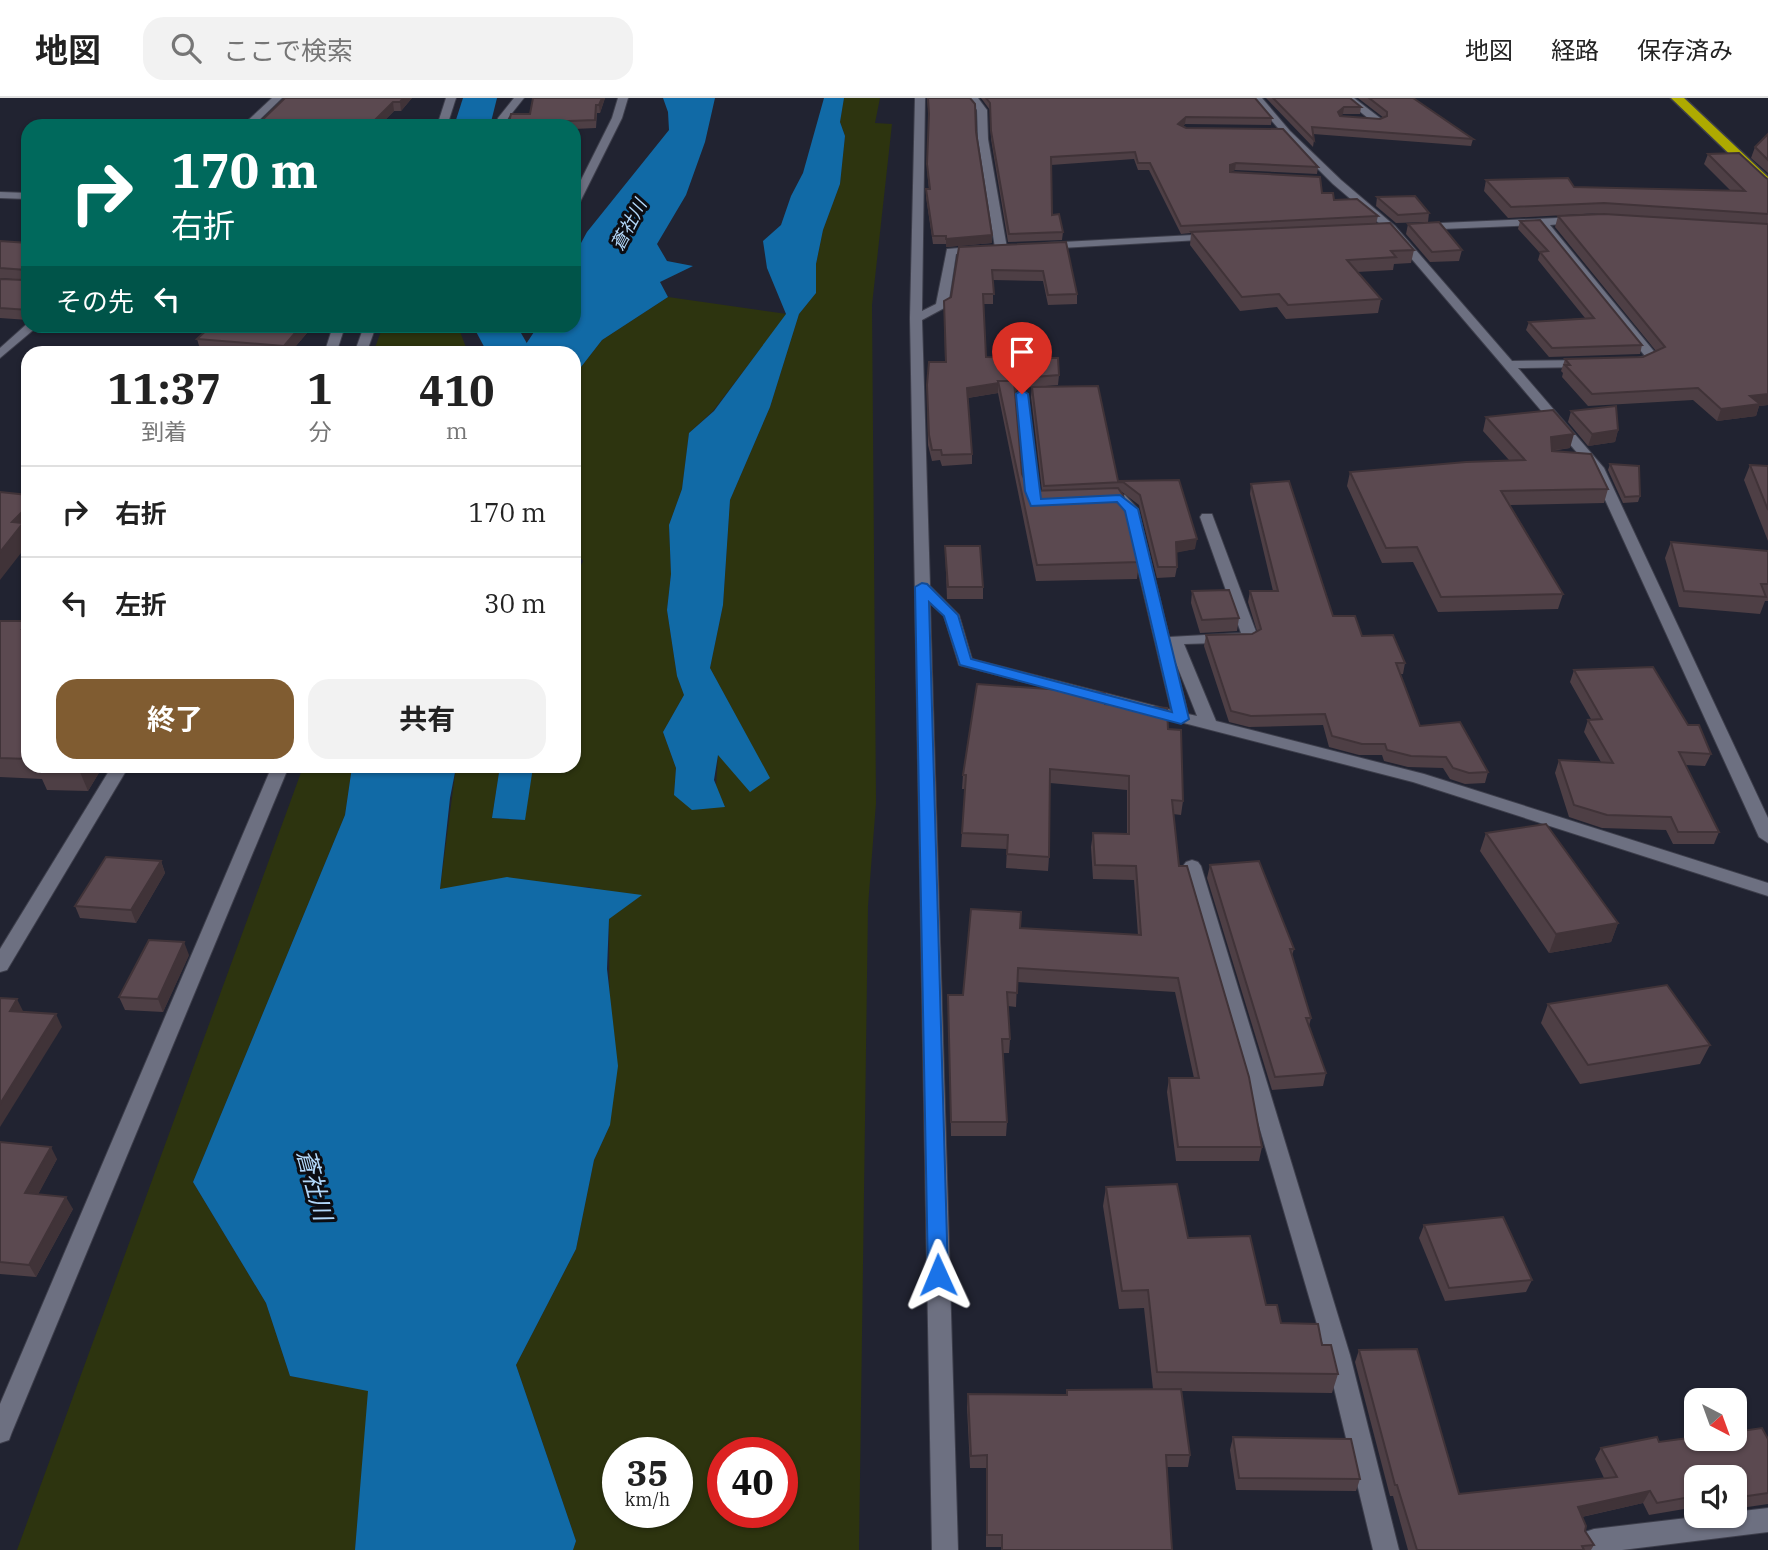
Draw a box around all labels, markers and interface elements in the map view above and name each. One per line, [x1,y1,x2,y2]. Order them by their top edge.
search box [143,17,633,80]
text: 地図 [35,28,101,71]
icon: search [167,29,205,67]
text: ここで検索 [223,33,353,67]
text: 地図 [1465,34,1513,66]
text: 経路 [1551,34,1599,66]
text: 保存済み [1637,34,1733,66]
text: 170 m [171,138,318,201]
icon: right [56,147,147,238]
water label: 蒼社川 [606,194,652,254]
text: 右折 [171,204,235,246]
icon: left [148,280,186,318]
text: その先 [56,284,134,318]
pin [992,322,1052,394]
icon: arrive [1003,333,1041,371]
text: 11:37 [107,361,221,416]
text: 1 [307,361,333,416]
text: 410 [419,363,495,418]
text: m [446,415,468,445]
text: 到着 [141,416,187,446]
text: 分 [308,416,331,446]
icon: right [56,493,94,531]
text: 170 m [468,495,546,529]
text: 右折 [115,496,167,530]
icon: left [56,584,94,622]
text: 30 m [484,586,546,620]
text: 左折 [115,587,167,621]
button: 終了 [56,679,294,759]
button: 共有 [308,679,546,759]
water label: 蒼社川 [290,1146,341,1227]
position arrow [901,1238,975,1312]
north arrow [1684,1388,1746,1451]
map controls [1684,1388,1747,1528]
speed limit sign: 40 [707,1437,798,1528]
text: 35 [626,1450,669,1496]
button: sound [1684,1465,1747,1528]
text: km/h [625,1488,670,1511]

